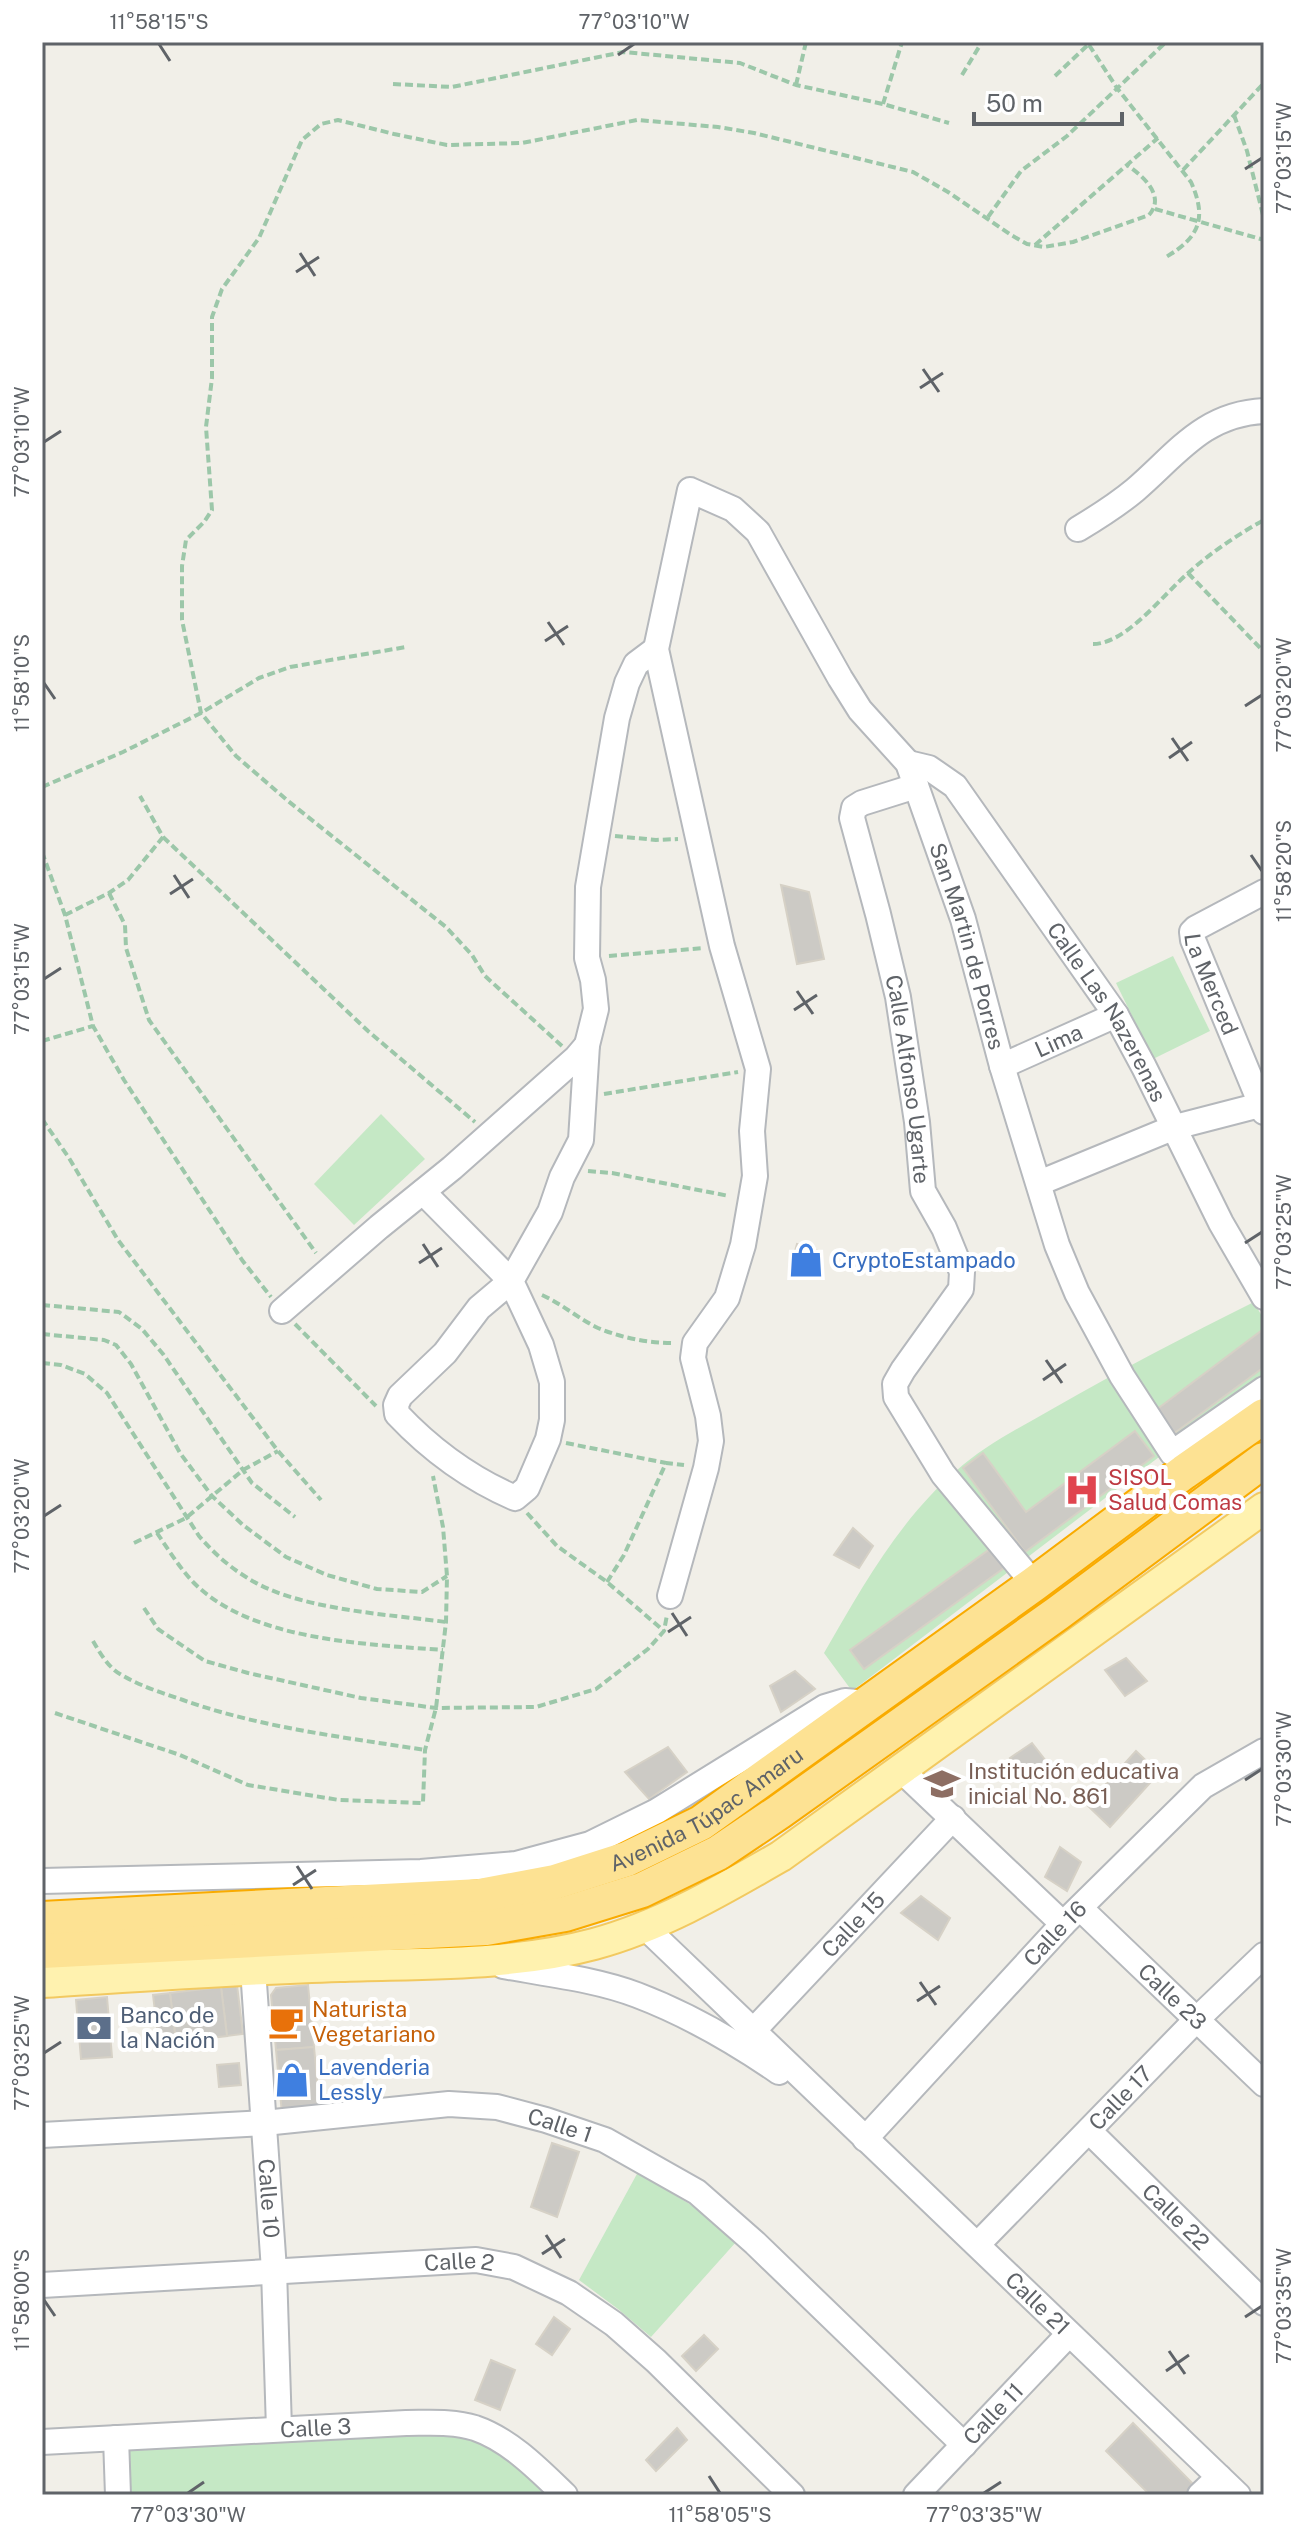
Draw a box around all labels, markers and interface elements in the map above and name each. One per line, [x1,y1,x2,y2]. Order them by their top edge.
text: 11°58'15"S [109,10,209,34]
text: 77°03'10"W [578,10,690,34]
scale bar [974,76,1122,126]
text: 50 m [986,89,1043,117]
text: 77°03'15"W [1272,102,1296,214]
text: 77°03'10"W [10,386,34,498]
text: 11°58'10"S [10,634,34,732]
text: 77°03'20"W [1272,638,1296,752]
text: 11°58'20"S [1272,820,1296,922]
street label: San Martin de Porres [924,839,1010,1052]
street label: Calle Las Nazerenas [1042,917,1172,1106]
text: 77°03'15"W [10,923,34,1035]
street label: La Merced [1179,932,1244,1038]
street label: Calle Alfonso Ugarte [880,972,935,1185]
street label: Lima [1031,1019,1086,1063]
text: 77°03'25"W [1272,1174,1296,1290]
shop icon: CryptoEstampado [787,1241,825,1279]
place label: CryptoEstampado [832,1247,1016,1273]
text: 77°03'20"W [10,1459,34,1573]
place label: SISOL Salud Comas [1108,1464,1242,1515]
hospital icon: SISOL Salud Comas [1063,1471,1101,1509]
text: 77°03'30"W [1272,1711,1296,1827]
street label: Avenida Túpac Amaru [607,1741,808,1877]
place label: Institución educativa inicial No. 861 [968,1758,1179,1809]
school or university icon: Institución educativa inicial No. 861 [923,1765,961,1803]
street label: Calle 15 [816,1886,890,1963]
street label: Calle 16 [1018,1895,1092,1971]
street label: Calle 23 [1133,1958,1212,2035]
text: 77°03'25"W [10,1995,34,2111]
place label: Naturista Vegetariano [312,1996,435,2047]
place label: Banco de la Nación [120,2002,215,2053]
cafe icon: Naturista Vegetariano [267,2003,305,2041]
bank icon: Banco de la Nación [75,2009,113,2047]
place label: Lavenderia Lessly [318,2054,430,2105]
street label: Calle 17 [1083,2060,1157,2135]
shop icon: Lavenderia Lessly [273,2061,311,2099]
street label: Calle 1 [525,2103,596,2148]
street label: Calle 10 [253,2158,285,2239]
street label: Calle 22 [1137,2178,1215,2255]
street label: Calle 2 [423,2247,497,2276]
text: 77°03'35"W [1272,2248,1296,2364]
text: 11°58'00"S [10,2249,34,2351]
street label: Calle 21 [1000,2266,1076,2340]
street label: Calle 11 [958,2378,1029,2450]
street label: Calle 3 [279,2413,352,2443]
text: 77°03'30"W [130,2503,246,2527]
text: 11°58'05"S [668,2503,772,2527]
text: 77°03'35"W [926,2503,1042,2527]

